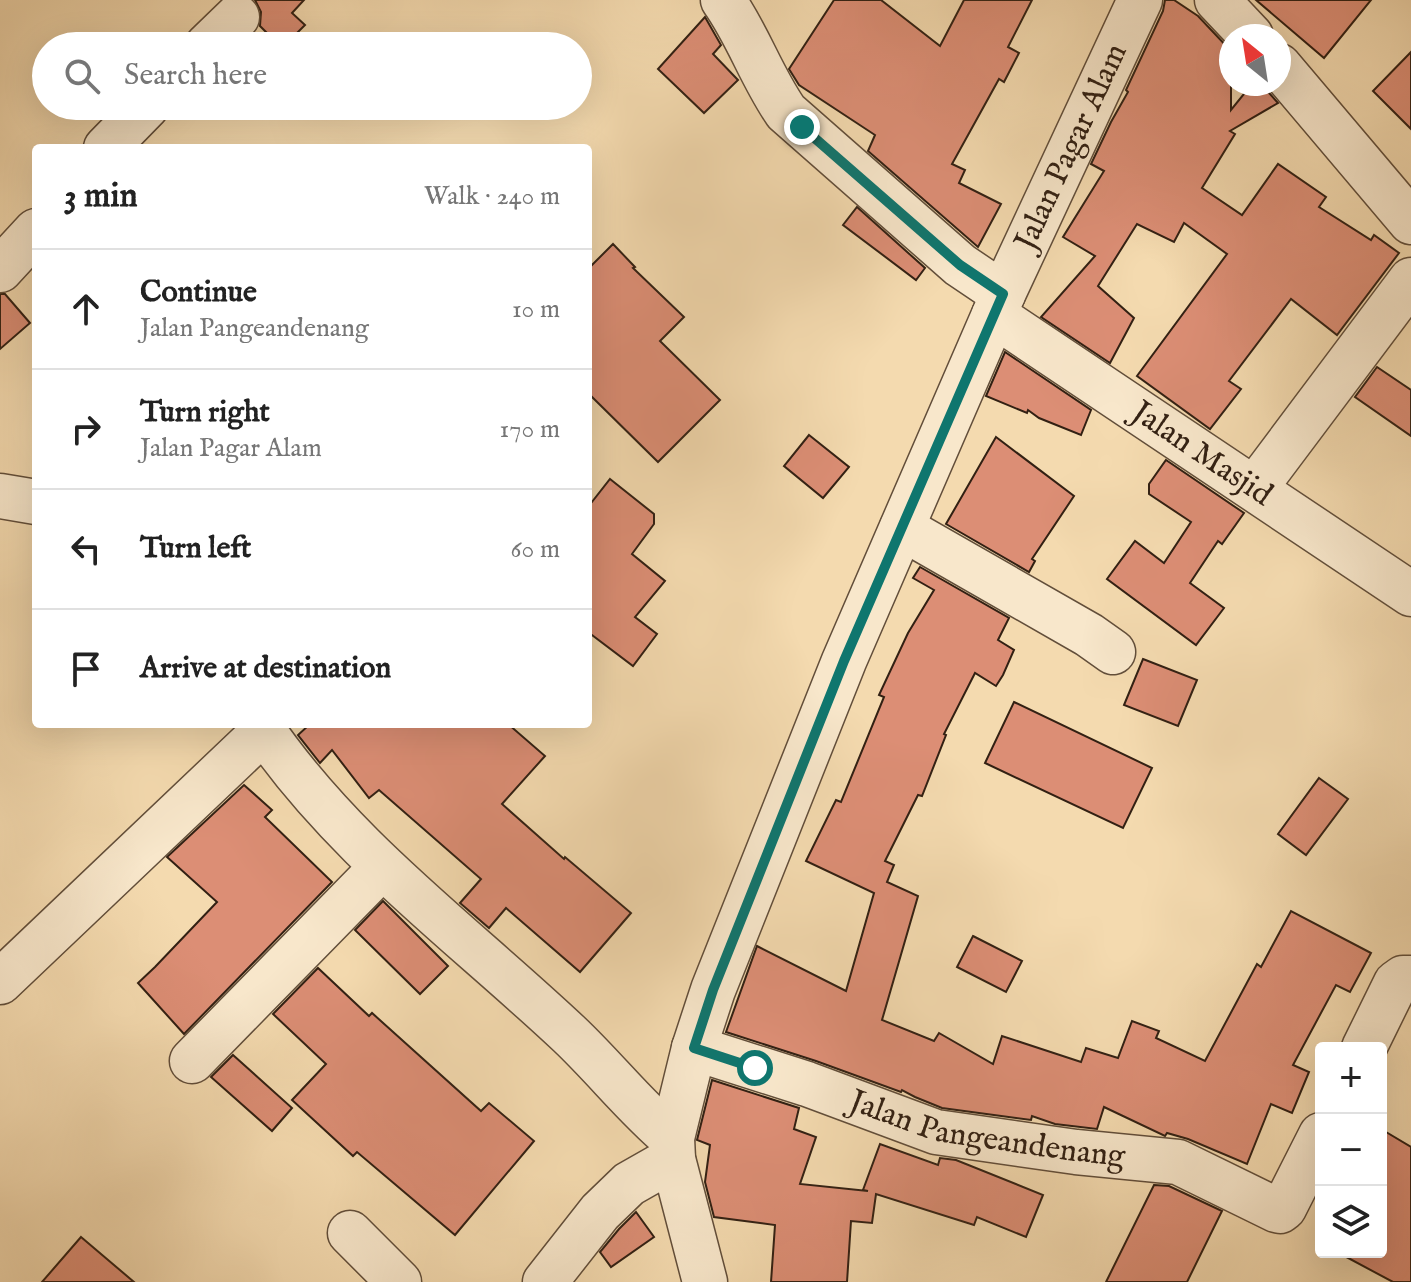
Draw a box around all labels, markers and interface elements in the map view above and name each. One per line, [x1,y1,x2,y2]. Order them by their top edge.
north arrow [1219,24,1291,96]
search box [32,32,592,120]
street label: Jalan Pagar Alam [1004,37,1137,260]
icon: search [60,54,104,98]
text: Search here [124,57,267,95]
route end [784,109,820,145]
text: 3 min [64,175,138,218]
text: Walk · 240 m [424,180,560,213]
text: Continue [140,274,257,312]
icon: ahead [64,287,108,331]
text: 10 m [512,293,560,326]
text: Jalan Pangeandenang [140,312,369,345]
street label: Jalan Masjid [1121,391,1281,516]
text: Turn right [140,394,270,432]
icon: right [64,407,108,451]
text: 170 m [500,413,560,446]
text: Jalan Pagar Alam [140,432,322,465]
icon: left [64,527,108,571]
text: Turn left [140,530,251,568]
text: 60 m [511,533,560,566]
icon: arrive [64,647,108,691]
text: Arrive at destination [140,650,391,688]
map controls [1315,1042,1387,1258]
button: + [1315,1042,1387,1114]
route start [737,1050,773,1086]
street label: Jalan Pangeandenang [841,1080,1128,1177]
button: − [1315,1114,1387,1186]
button: layers [1315,1186,1387,1258]

